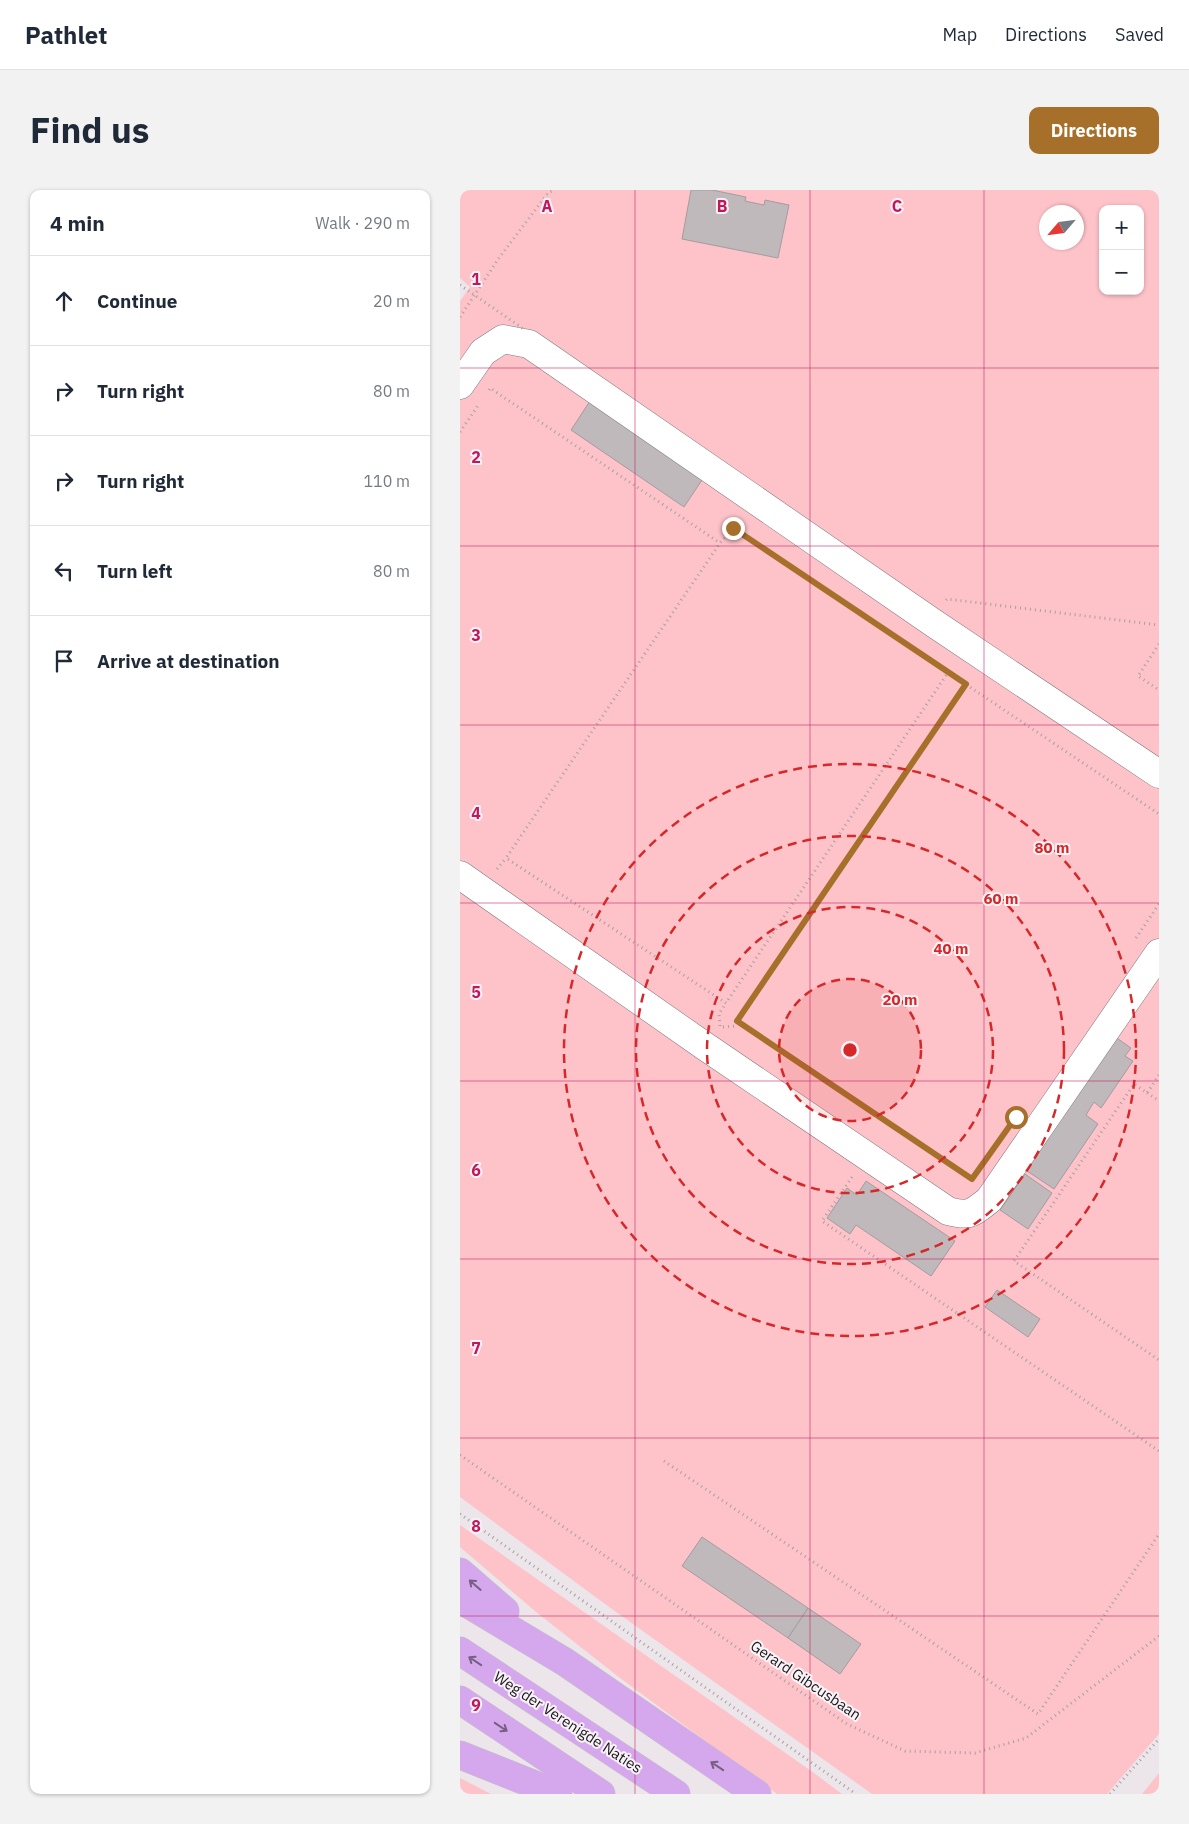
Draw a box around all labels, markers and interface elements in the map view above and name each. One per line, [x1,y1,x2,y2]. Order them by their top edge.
text: Pathlet [25,19,107,51]
text: Map [942,23,977,46]
text: Directions [1005,23,1087,46]
text: Saved [1115,23,1164,46]
text: Find us [30,107,149,153]
button: Directions [1029,107,1159,154]
text: A [542,196,553,216]
text: B [717,196,728,216]
text: C [892,196,902,216]
north arrow [1039,205,1084,250]
map controls [1099,205,1144,295]
button: + [1099,205,1144,250]
text: 4 min [50,209,105,237]
text: Walk · 290 m [315,213,410,233]
button: − [1099,250,1144,295]
text: 1 [471,269,481,289]
icon: ahead [50,287,78,315]
text: Continue [97,289,177,313]
text: 20 m [373,291,410,311]
icon: right [50,377,78,405]
text: Turn right [97,379,184,403]
text: 80 m [373,381,410,401]
text: 2 [471,447,481,467]
icon: right [50,467,78,495]
text: Turn right [97,469,184,493]
text: 110 m [363,471,410,491]
route end [722,517,745,540]
icon: left [50,557,78,585]
text: Turn left [97,559,173,583]
text: 80 m [373,561,410,581]
text: 3 [471,625,481,645]
icon: arrive [50,647,78,675]
text: Arrive at destination [97,649,280,673]
text: 4 [471,803,481,823]
text: 80 m [1035,838,1069,857]
text: 60 m [984,889,1018,908]
text: 40 m [934,939,968,958]
text: 5 [471,982,481,1002]
text: 20 m [883,990,917,1009]
centre of rings [841,1041,859,1059]
route start [1005,1106,1028,1129]
text: 6 [471,1160,481,1180]
text: 7 [471,1338,481,1358]
text: 8 [471,1516,481,1536]
one-way arrow [469,1580,482,1591]
street label: Gerard Gibcusbaan [747,1636,865,1724]
one-way arrow [468,1656,482,1666]
street label: Weg der Verenigde Naties [490,1667,646,1777]
text: 9 [471,1695,481,1715]
one-way arrow [493,1722,507,1732]
one-way arrow [710,1761,724,1771]

